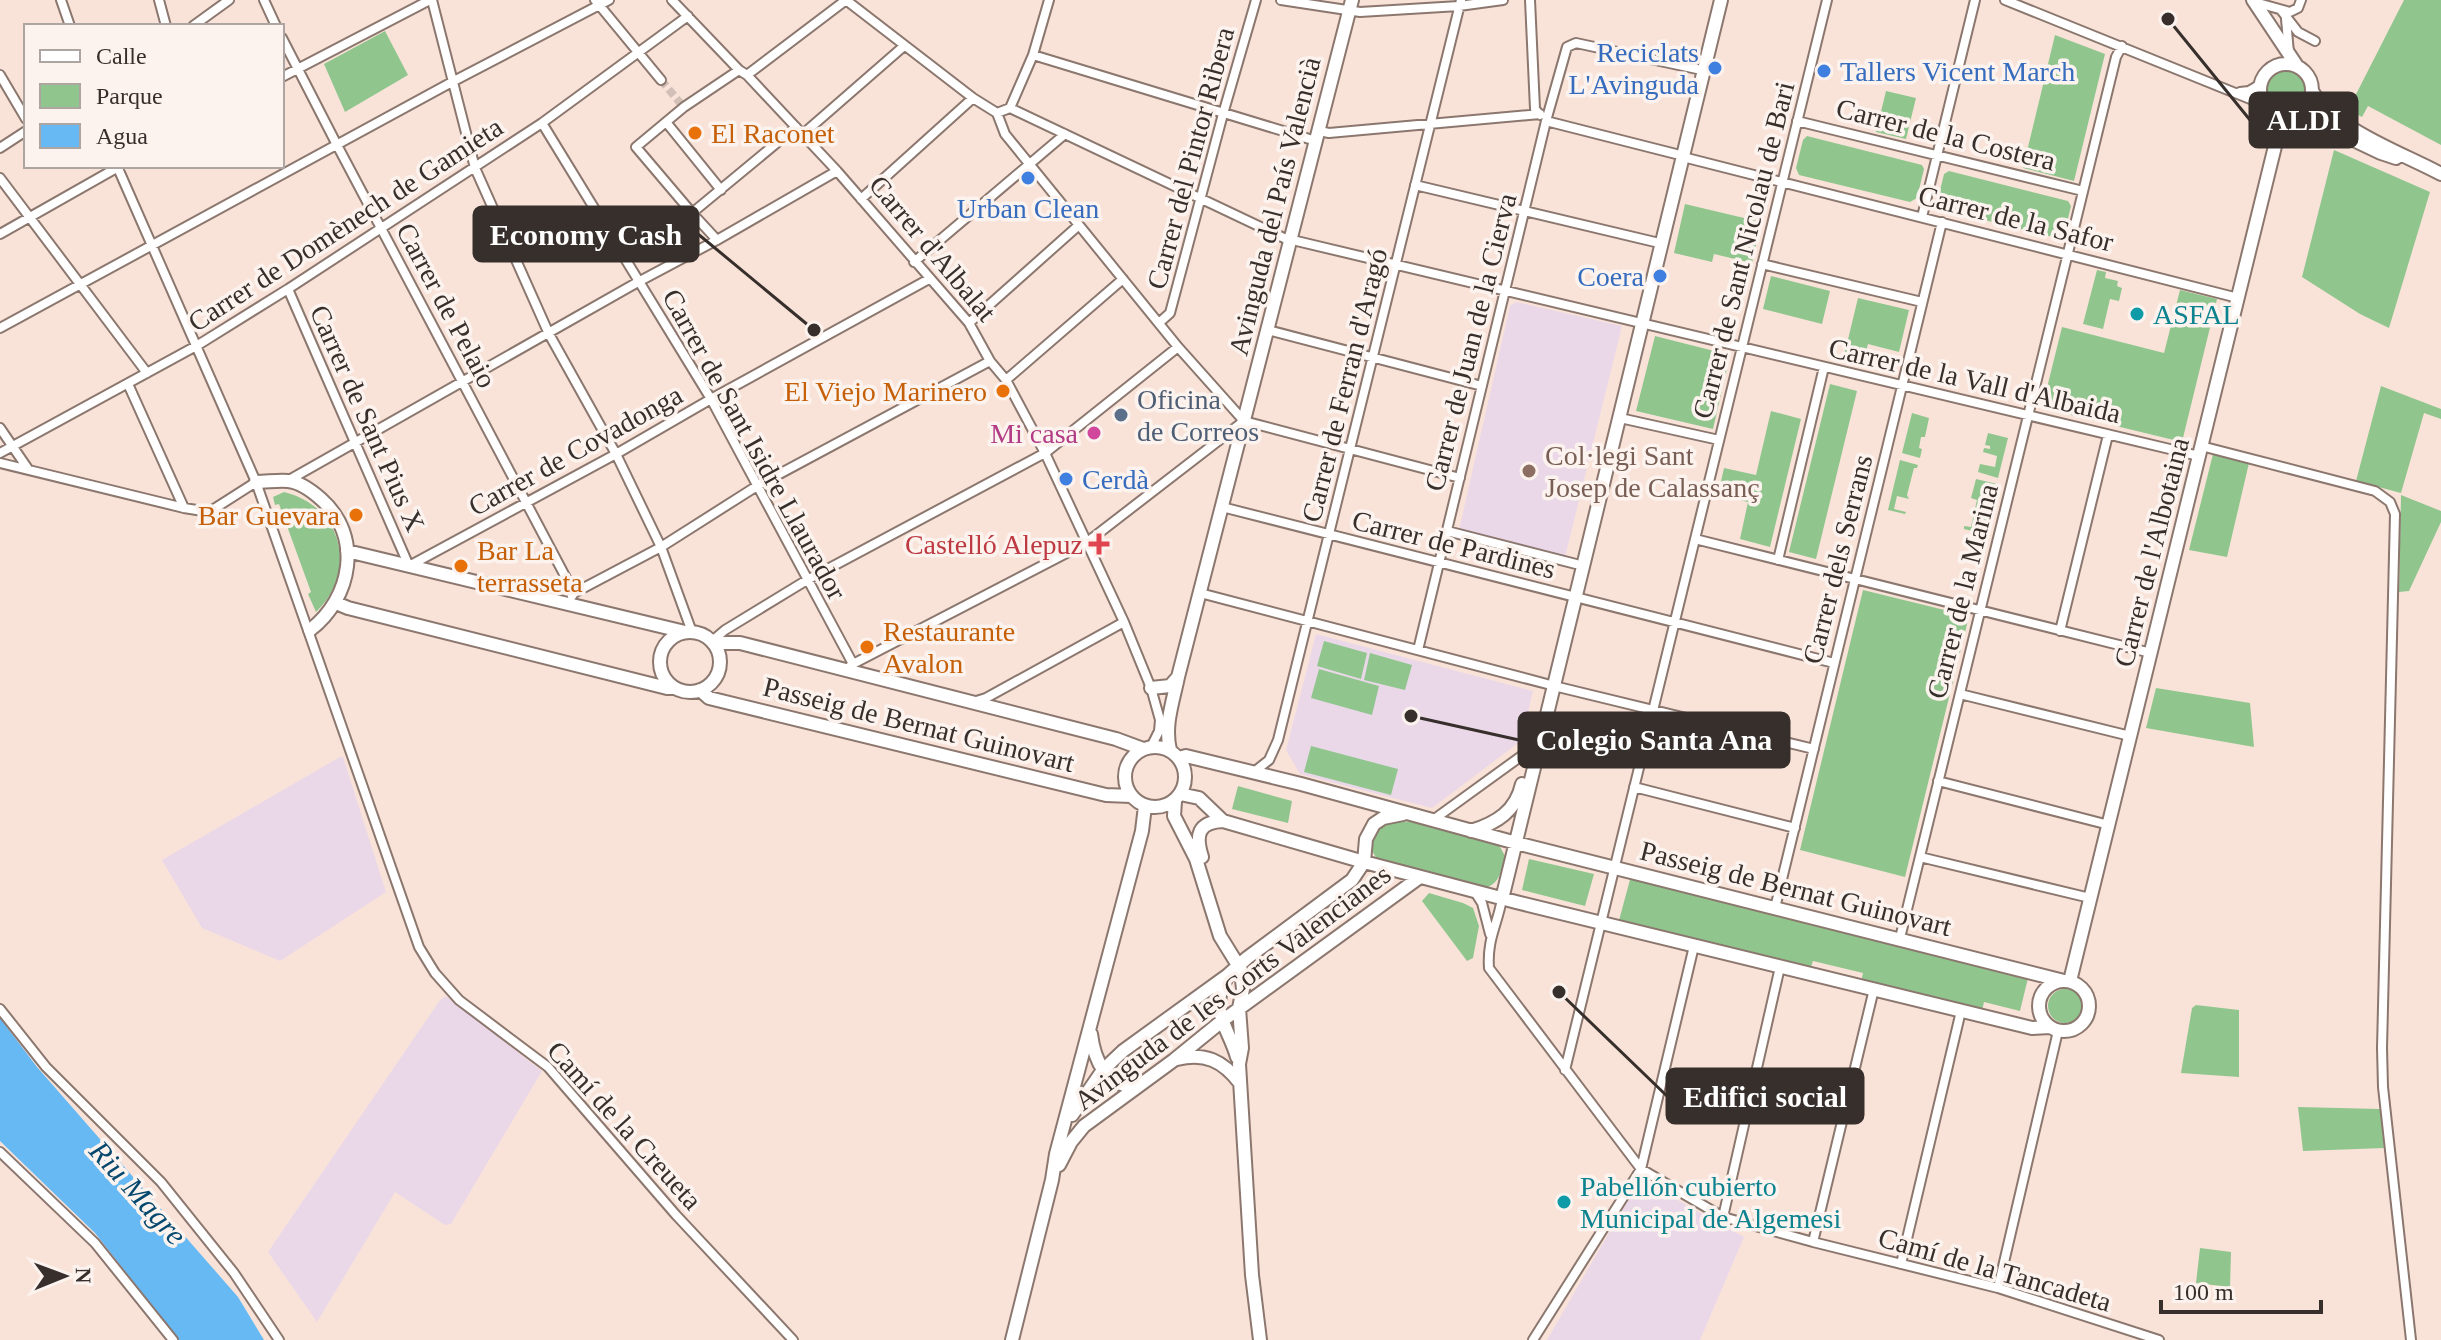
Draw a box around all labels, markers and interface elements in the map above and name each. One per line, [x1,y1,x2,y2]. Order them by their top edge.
street label: Carrer del Pintor Ribera [1141,23,1241,292]
legend [24,24,284,168]
place label: Reciclats L'Avinguda [1569,37,1700,100]
text: Calle [96,43,147,69]
street label: Avinguda del País Valencià [1222,53,1327,358]
place label: Tallers Vicent March [1840,56,2075,87]
marker: Reciclats L'Avinguda [1706,59,1724,77]
marker: Tallers Vicent March [1815,62,1833,80]
street label: Carrer de Sant Nicolau de Bari [1687,78,1800,422]
text: Parque [96,83,163,109]
street label: Carrer de la Costera [1833,92,2059,177]
callout: ALDI [2250,93,2357,147]
text: ALDI [2266,103,2342,136]
street label: Carrer de Domènech de Gamieta [182,111,509,338]
place label: El Raconet [711,118,835,149]
text: Agua [96,123,148,149]
marker: El Raconet [686,124,704,142]
street label: Carrer d'Albalat [863,169,1002,327]
marker: Urban Clean [1019,169,1037,187]
street label: Carrer de la Safor [1915,179,2117,258]
street label: Carrer de Juan de la Cierva [1418,190,1523,494]
place label: Urban Clean [957,193,1099,224]
callout: Economy Cash [474,207,698,261]
street label: Carrer de Pelaio [390,218,503,393]
text: Economy Cash [490,218,683,251]
street label: Carrer de Ferran d'Aragó [1295,245,1394,525]
place label: Coera [1577,261,1645,292]
marker: Coera [1651,267,1669,285]
street label: Carrer de Sant Isidre Llaurador [656,284,853,605]
place label: ASFAL [2153,299,2240,330]
street label: Carrer de Sant Pius X [304,300,431,536]
marker: ASFAL [2128,305,2146,323]
street label: Carrer de la Vall d'Albaida [1826,332,2124,429]
place label: El Viejo Marinero [784,376,987,407]
street label: Carrer de Covadonga [463,379,688,522]
marker: El Viejo Marinero [994,382,1012,400]
place label: Oficina de Correos [1137,384,1259,447]
marker: Oficina de Correos [1112,406,1130,424]
place label: Mi casa [990,418,1079,449]
marker: Mi casa [1085,424,1103,442]
street label: Carrer de l'Albotaina [2108,434,2195,670]
place label: Col·legi Sant Josep de Calassanç [1545,440,1760,503]
street label: Carrer dels Serrans [1796,451,1878,667]
marker: Col·legi Sant Josep de Calassanç [1520,462,1538,480]
place label: Cerdà [1082,464,1149,495]
marker: Cerdà [1057,470,1075,488]
street label: Carrer de la Marina [1921,480,2004,702]
place label: Bar Guevara [198,500,341,531]
street label: Carrer de Pardines [1349,504,1559,585]
marker: Bar Guevara [347,506,365,524]
place label: Castelló Alepuz [905,529,1083,560]
place label: Bar La terrasseta [477,535,583,598]
marker: Castelló Alepuz [1090,535,1108,553]
marker: Bar La terrasseta [452,557,470,575]
place label: Restaurante Avalon [883,616,1015,679]
marker: Restaurante Avalon [858,638,876,656]
street label: Passeig de Bernat Guinovart [760,671,1078,778]
callout: Colegio Santa Ana [1519,713,1789,767]
text: Colegio Santa Ana [1536,723,1772,756]
street label: Passeig de Bernat Guinovart [1637,835,1955,942]
street label: Avinguda de les Corts Valencianes [1068,858,1396,1116]
street label: Camí de la Creueta [541,1035,709,1216]
callout: Edifici social [1667,1069,1863,1123]
text: Edifici social [1683,1080,1847,1113]
water label: Riu Magre [83,1133,193,1251]
place label: Pabellón cubierto Municipal de Algemesi [1580,1171,1842,1234]
marker: Pabellón cubierto Municipal de Algemesi [1555,1193,1573,1211]
street label: Camí de la Tancadeta [1875,1221,2115,1318]
north arrow [24,1236,104,1316]
scale bar [2161,1264,2321,1314]
text: N [71,1267,96,1284]
text: 100 m [2173,1279,2234,1305]

